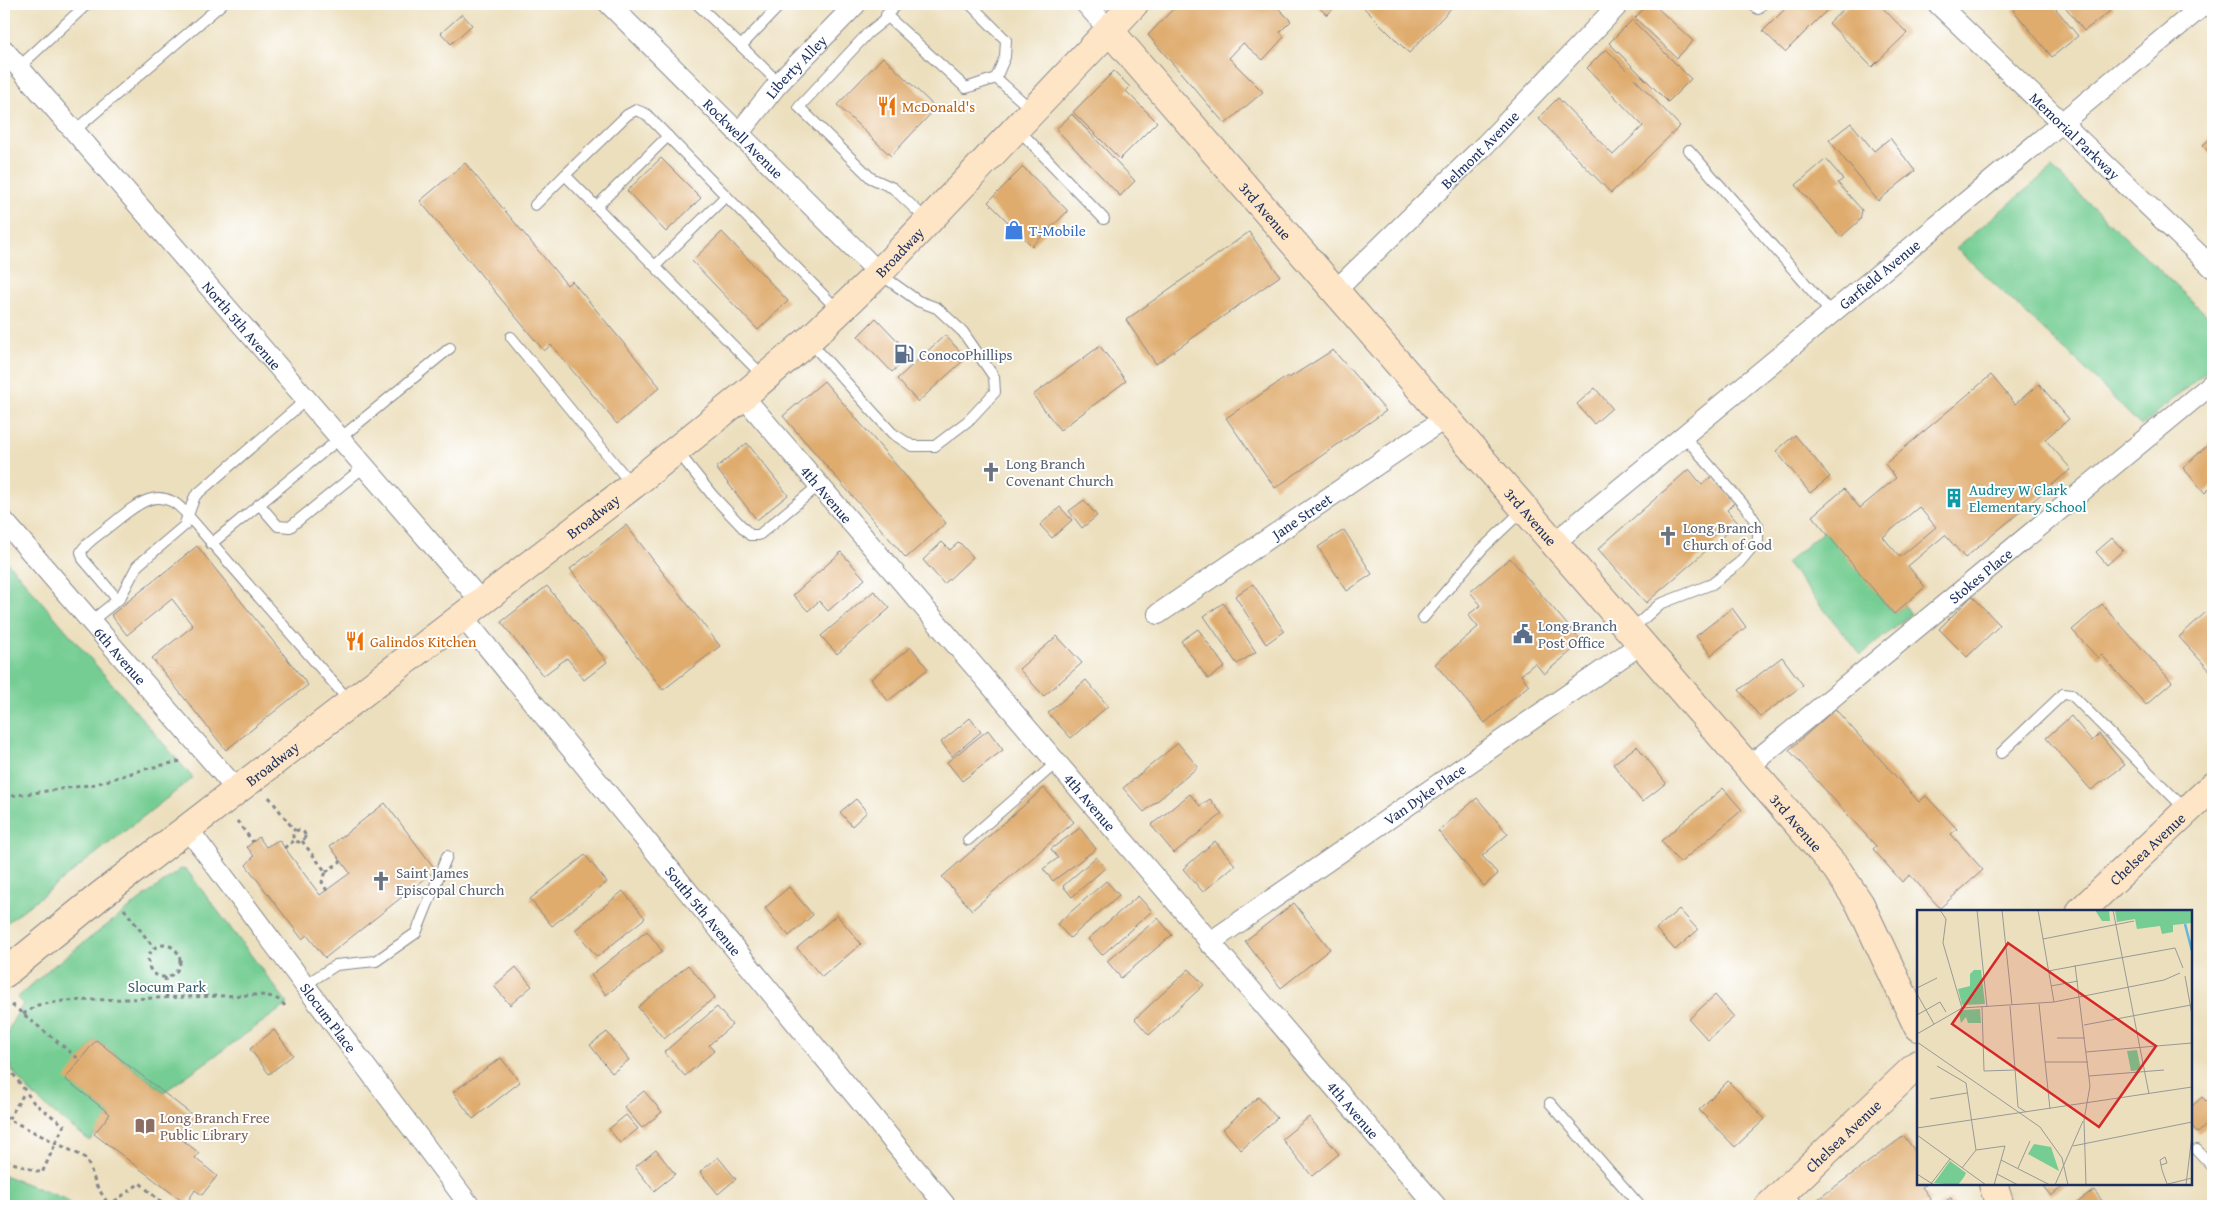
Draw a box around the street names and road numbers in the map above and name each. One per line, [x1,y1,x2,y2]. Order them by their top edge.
street label: Liberty Alley [760,30,831,102]
street label: Memorial Parkway [2025,87,2125,184]
street label: Rockwell Avenue [699,93,788,183]
street label: Belmont Avenue [1436,105,1523,193]
street label: 3rd Avenue [1235,177,1297,244]
street label: Broadway [870,222,929,282]
street label: Garfield Avenue [1834,234,1924,314]
street label: North 5th Avenue [198,276,287,374]
street label: 4th Avenue [796,460,858,528]
street label: 3rd Avenue [1500,483,1562,550]
street label: Broadway [562,488,624,543]
street label: Jane Street [1266,488,1337,545]
street label: Stokes Place [1944,543,2016,608]
street label: 6th Avenue [90,622,152,689]
street label: Broadway [241,736,303,791]
street label: Van Dyke Place [1379,758,1470,830]
street label: 4th Avenue [1059,768,1121,835]
street label: 3rd Avenue [1765,789,1828,856]
street label: Chelsea Avenue [2104,807,2190,890]
street label: South 5th Avenue [660,861,747,960]
street label: Slocum Place [296,978,362,1057]
street label: 4th Avenue [1323,1076,1384,1143]
street label: Chelsea Avenue [1800,1094,1885,1177]

